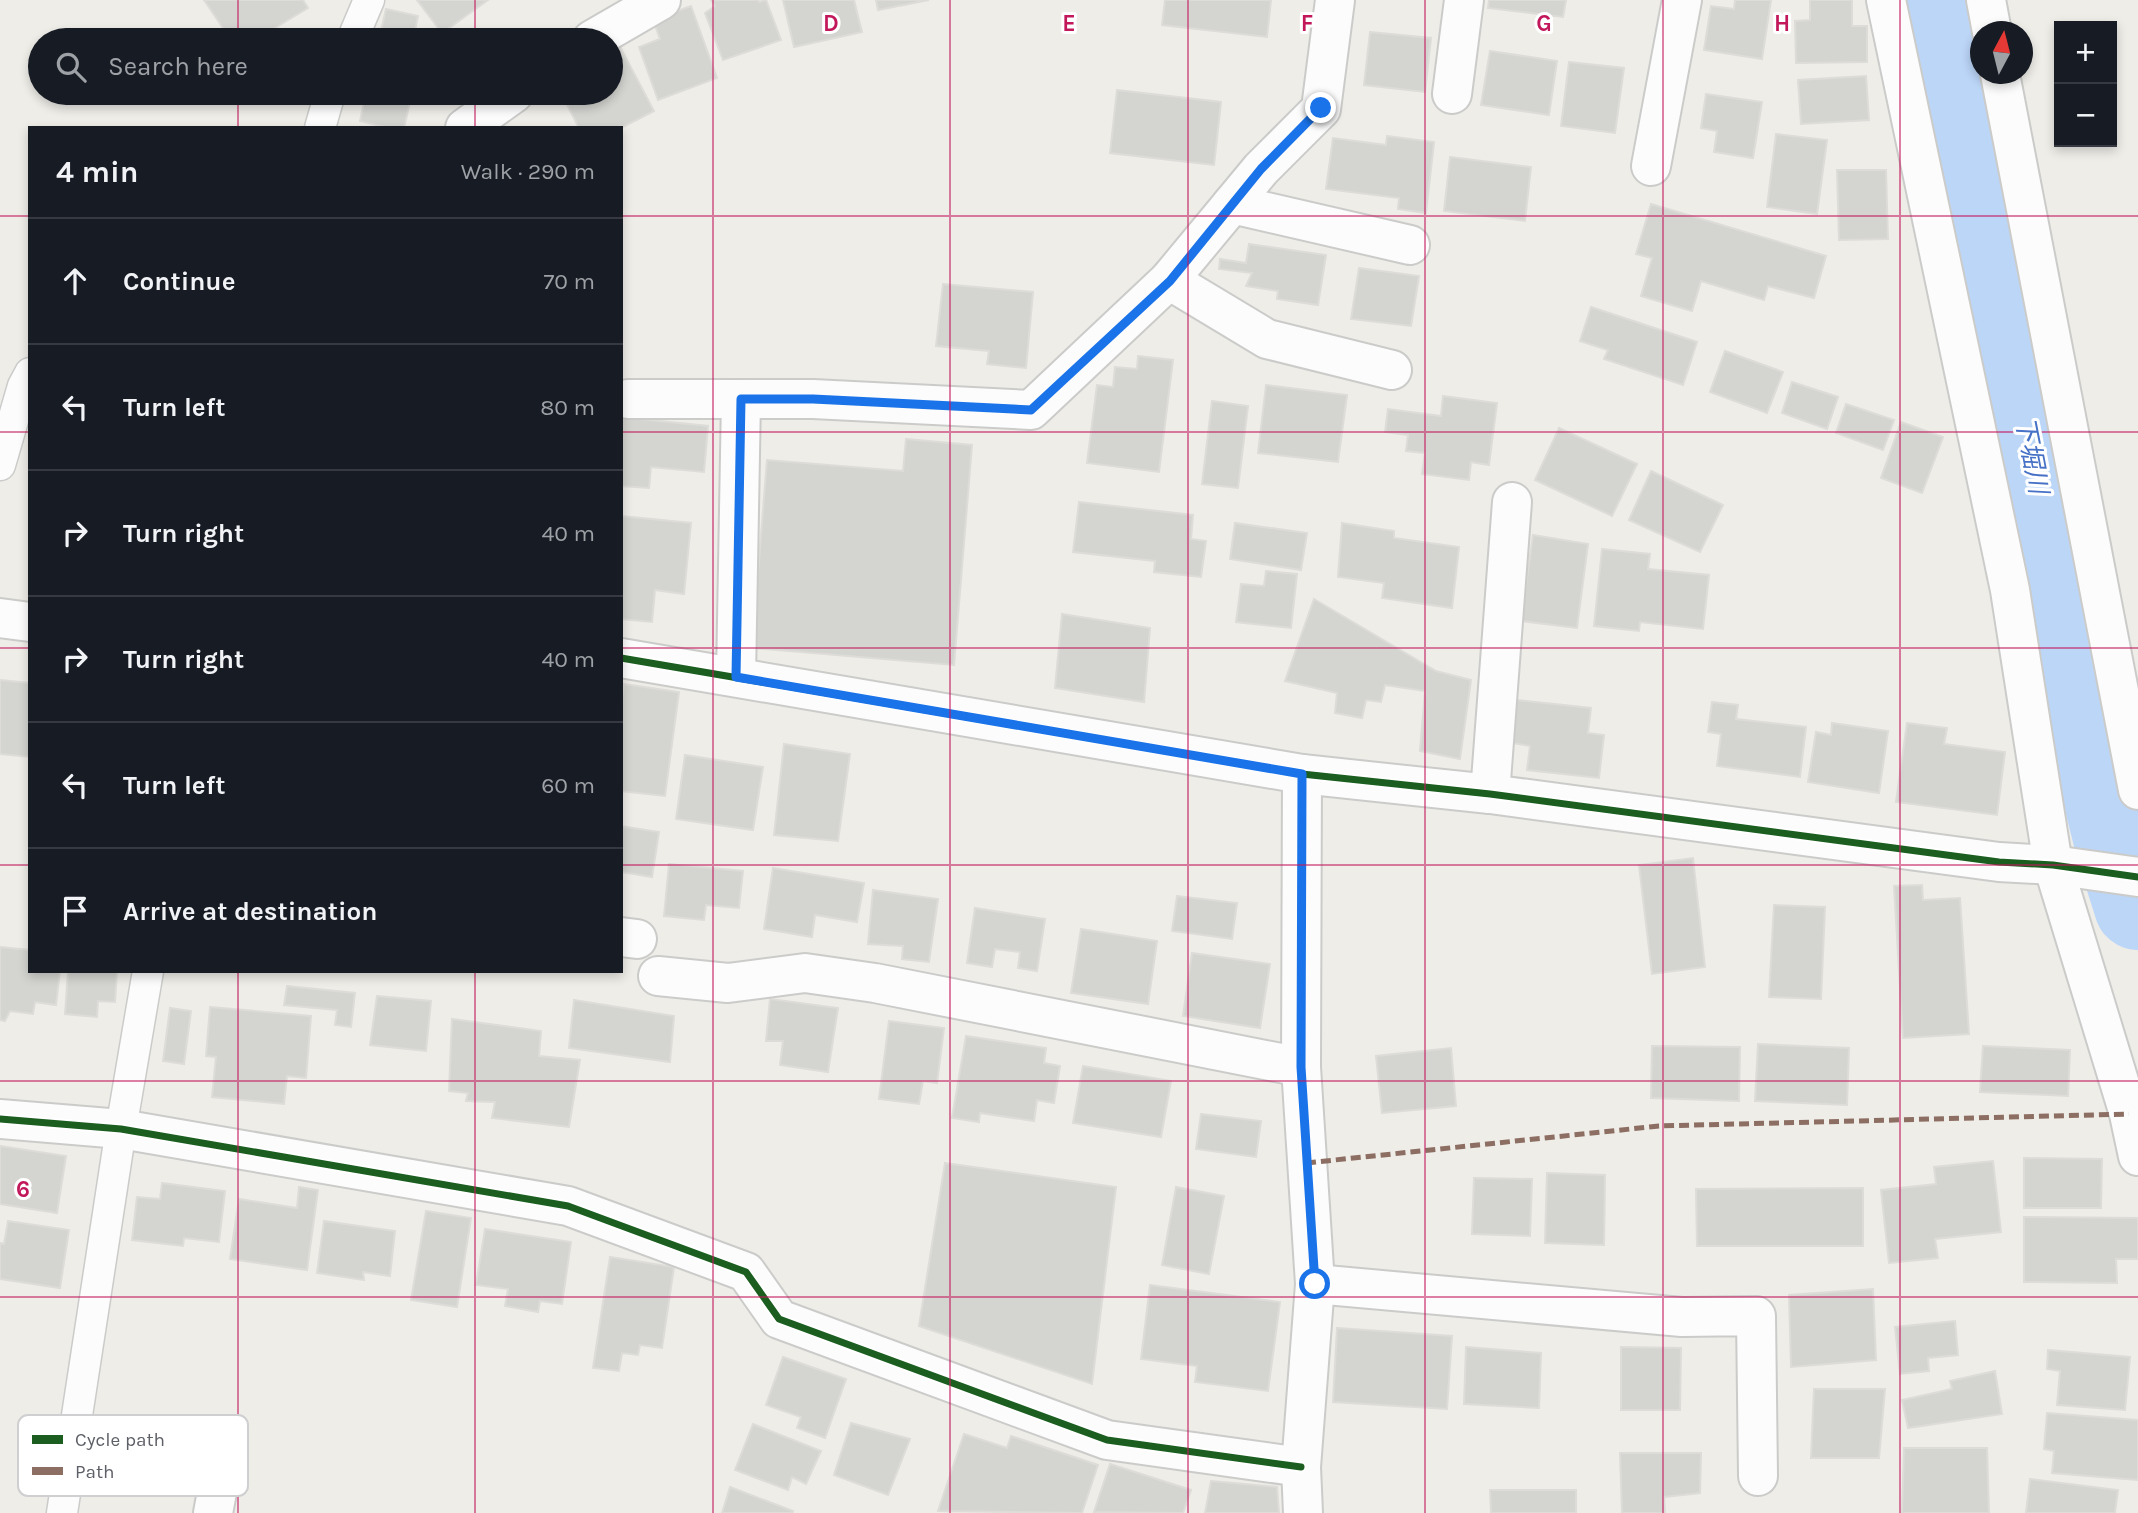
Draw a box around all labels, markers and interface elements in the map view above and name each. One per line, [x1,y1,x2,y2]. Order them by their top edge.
text: D [823,10,839,37]
text: E [1062,10,1076,37]
text: F [1301,10,1313,37]
text: G [1536,10,1552,37]
text: H [1774,10,1790,37]
north arrow [1970,21,2033,84]
map controls [2054,21,2117,147]
button: + [2054,21,2117,84]
search box [28,28,623,105]
icon: search [52,48,90,86]
text: Search here [108,51,248,82]
button: − [2054,84,2117,147]
route end [1305,92,1336,123]
text: 4 min [56,154,138,190]
text: Walk · 290 m [461,158,595,185]
icon: ahead [56,262,94,300]
text: Continue [123,266,235,297]
text: 70 m [544,268,595,295]
icon: left [56,388,94,426]
text: Turn left [123,392,225,423]
text: 80 m [540,394,595,421]
water label: 下堀川 [2009,414,2055,499]
icon: right [56,514,94,552]
text: Turn right [123,518,244,549]
text: 40 m [542,520,595,547]
icon: right [56,640,94,678]
text: Turn right [123,644,244,675]
text: 40 m [542,646,595,673]
icon: left [56,766,94,804]
text: Turn left [123,770,225,801]
text: 60 m [541,772,595,799]
icon: arrive [56,892,94,930]
text: Arrive at destination [123,896,377,927]
text: 6 [16,1176,30,1203]
route start [1299,1268,1330,1299]
legend [18,1415,248,1496]
text: Cycle path [75,1429,165,1451]
text: Path [75,1461,115,1483]

